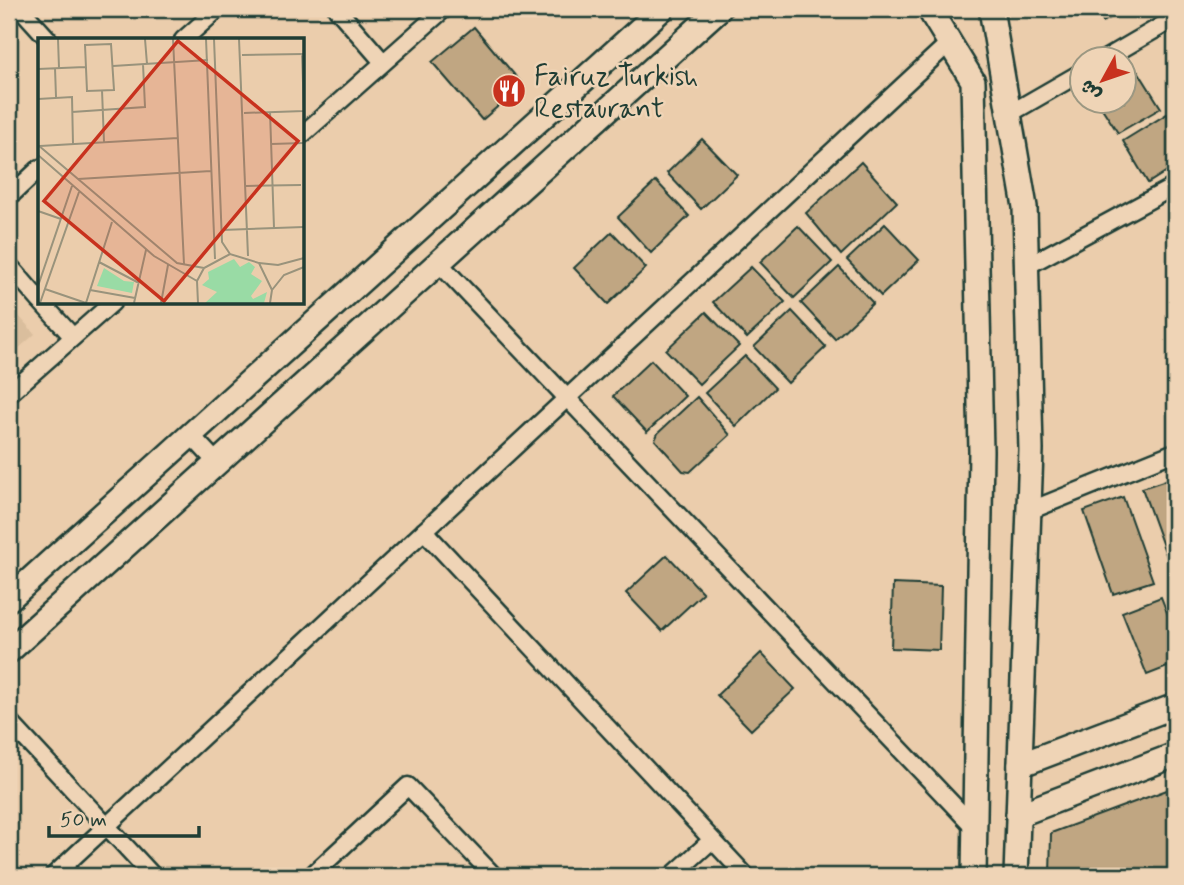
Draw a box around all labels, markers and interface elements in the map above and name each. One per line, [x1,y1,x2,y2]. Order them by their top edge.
inset map [38,38,304,304]
north arrow [1068,46,1138,116]
place label: Fairuz Turkish Restaurant [534,59,698,128]
restaurant icon: Fairuz Turkish Restaurant [490,72,528,110]
text: ش [1075,74,1107,106]
scale bar [49,794,200,838]
text: 50 m [60,806,107,834]

